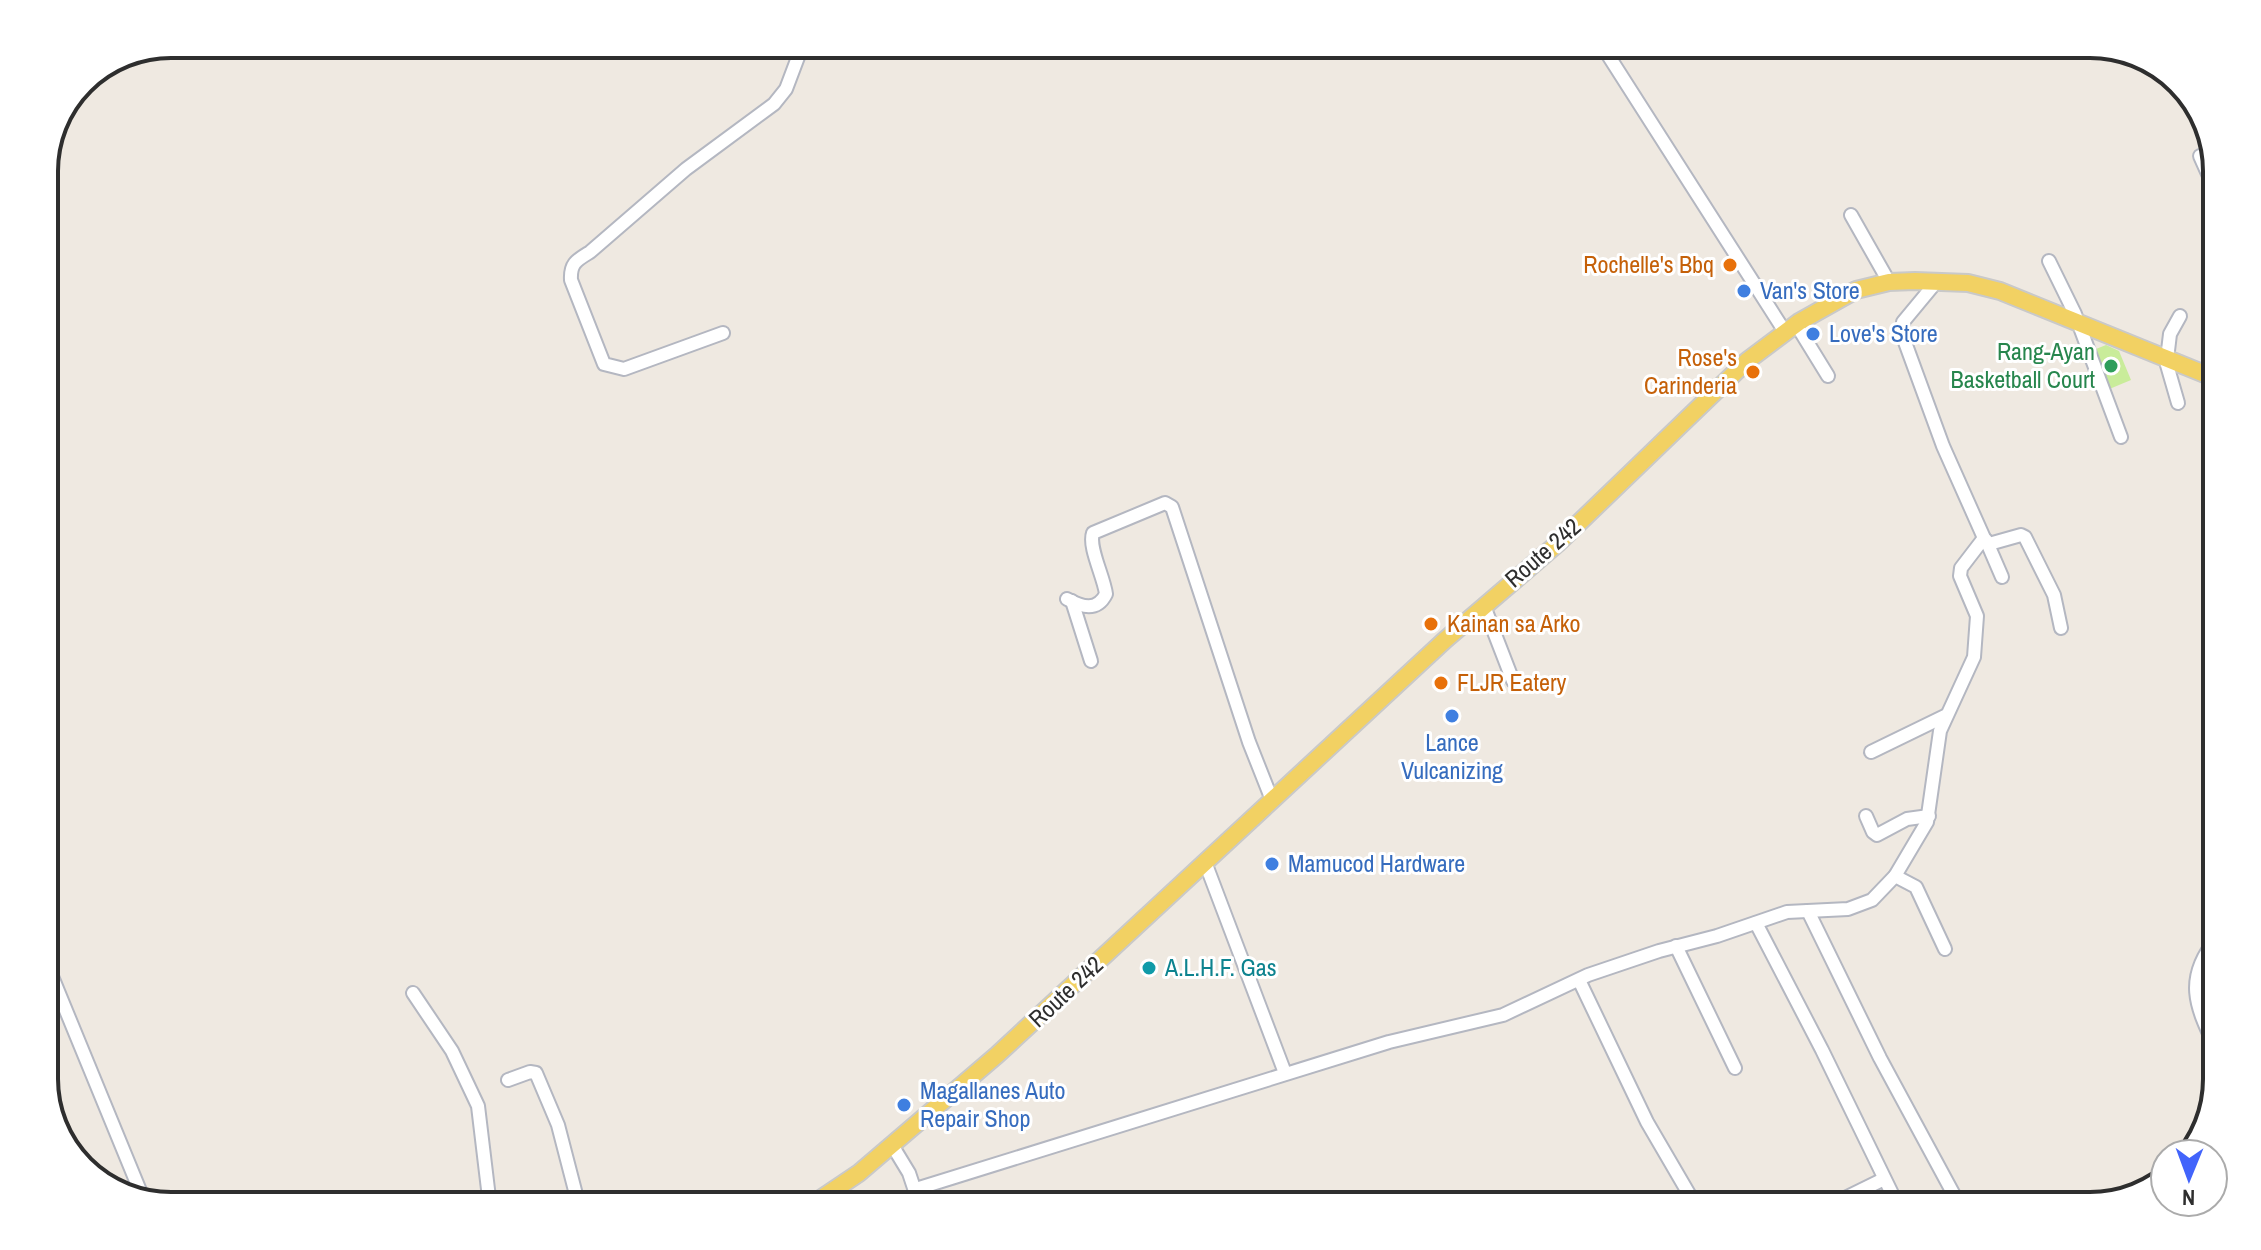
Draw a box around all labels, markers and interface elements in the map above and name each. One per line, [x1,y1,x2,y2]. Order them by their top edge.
place label: Rochelle's Bbq [1583,248,1714,280]
marker: Rochelle's Bbq [1721,256,1739,274]
place label: Van's Store [1760,274,1860,306]
marker: Van's Store [1735,282,1753,300]
place label: Love's Store [1829,317,1938,349]
marker: Love's Store [1804,325,1822,343]
place label: Rang-Ayan Basketball Court [1951,335,2096,395]
place label: Rose's Carinderia [1644,341,1737,401]
marker: Rang-Ayan Basketball Court [2102,357,2120,375]
marker: Rose's Carinderia [1744,363,1762,381]
street label: Route 242 [1498,510,1587,594]
place label: Kainan sa Arko [1447,607,1581,639]
marker: Kainan sa Arko [1422,615,1440,633]
place label: FLJR Eatery [1457,666,1567,698]
marker: FLJR Eatery [1432,674,1450,692]
marker: Lance Vulcanizing [1443,707,1461,725]
place label: Lance Vulcanizing [1401,726,1503,786]
place label: Mamucod Hardware [1288,847,1465,879]
marker: Mamucod Hardware [1263,855,1281,873]
street label: Route 242 [1021,949,1109,1034]
place label: A.L.H.F. Gas [1164,951,1277,983]
marker: A.L.H.F. Gas [1140,959,1158,977]
place label: Magallanes Auto Repair Shop [920,1074,1066,1134]
marker: Magallanes Auto Repair Shop [895,1096,913,1114]
north arrow [2149,1138,2229,1218]
text: N [2182,1183,2195,1213]

